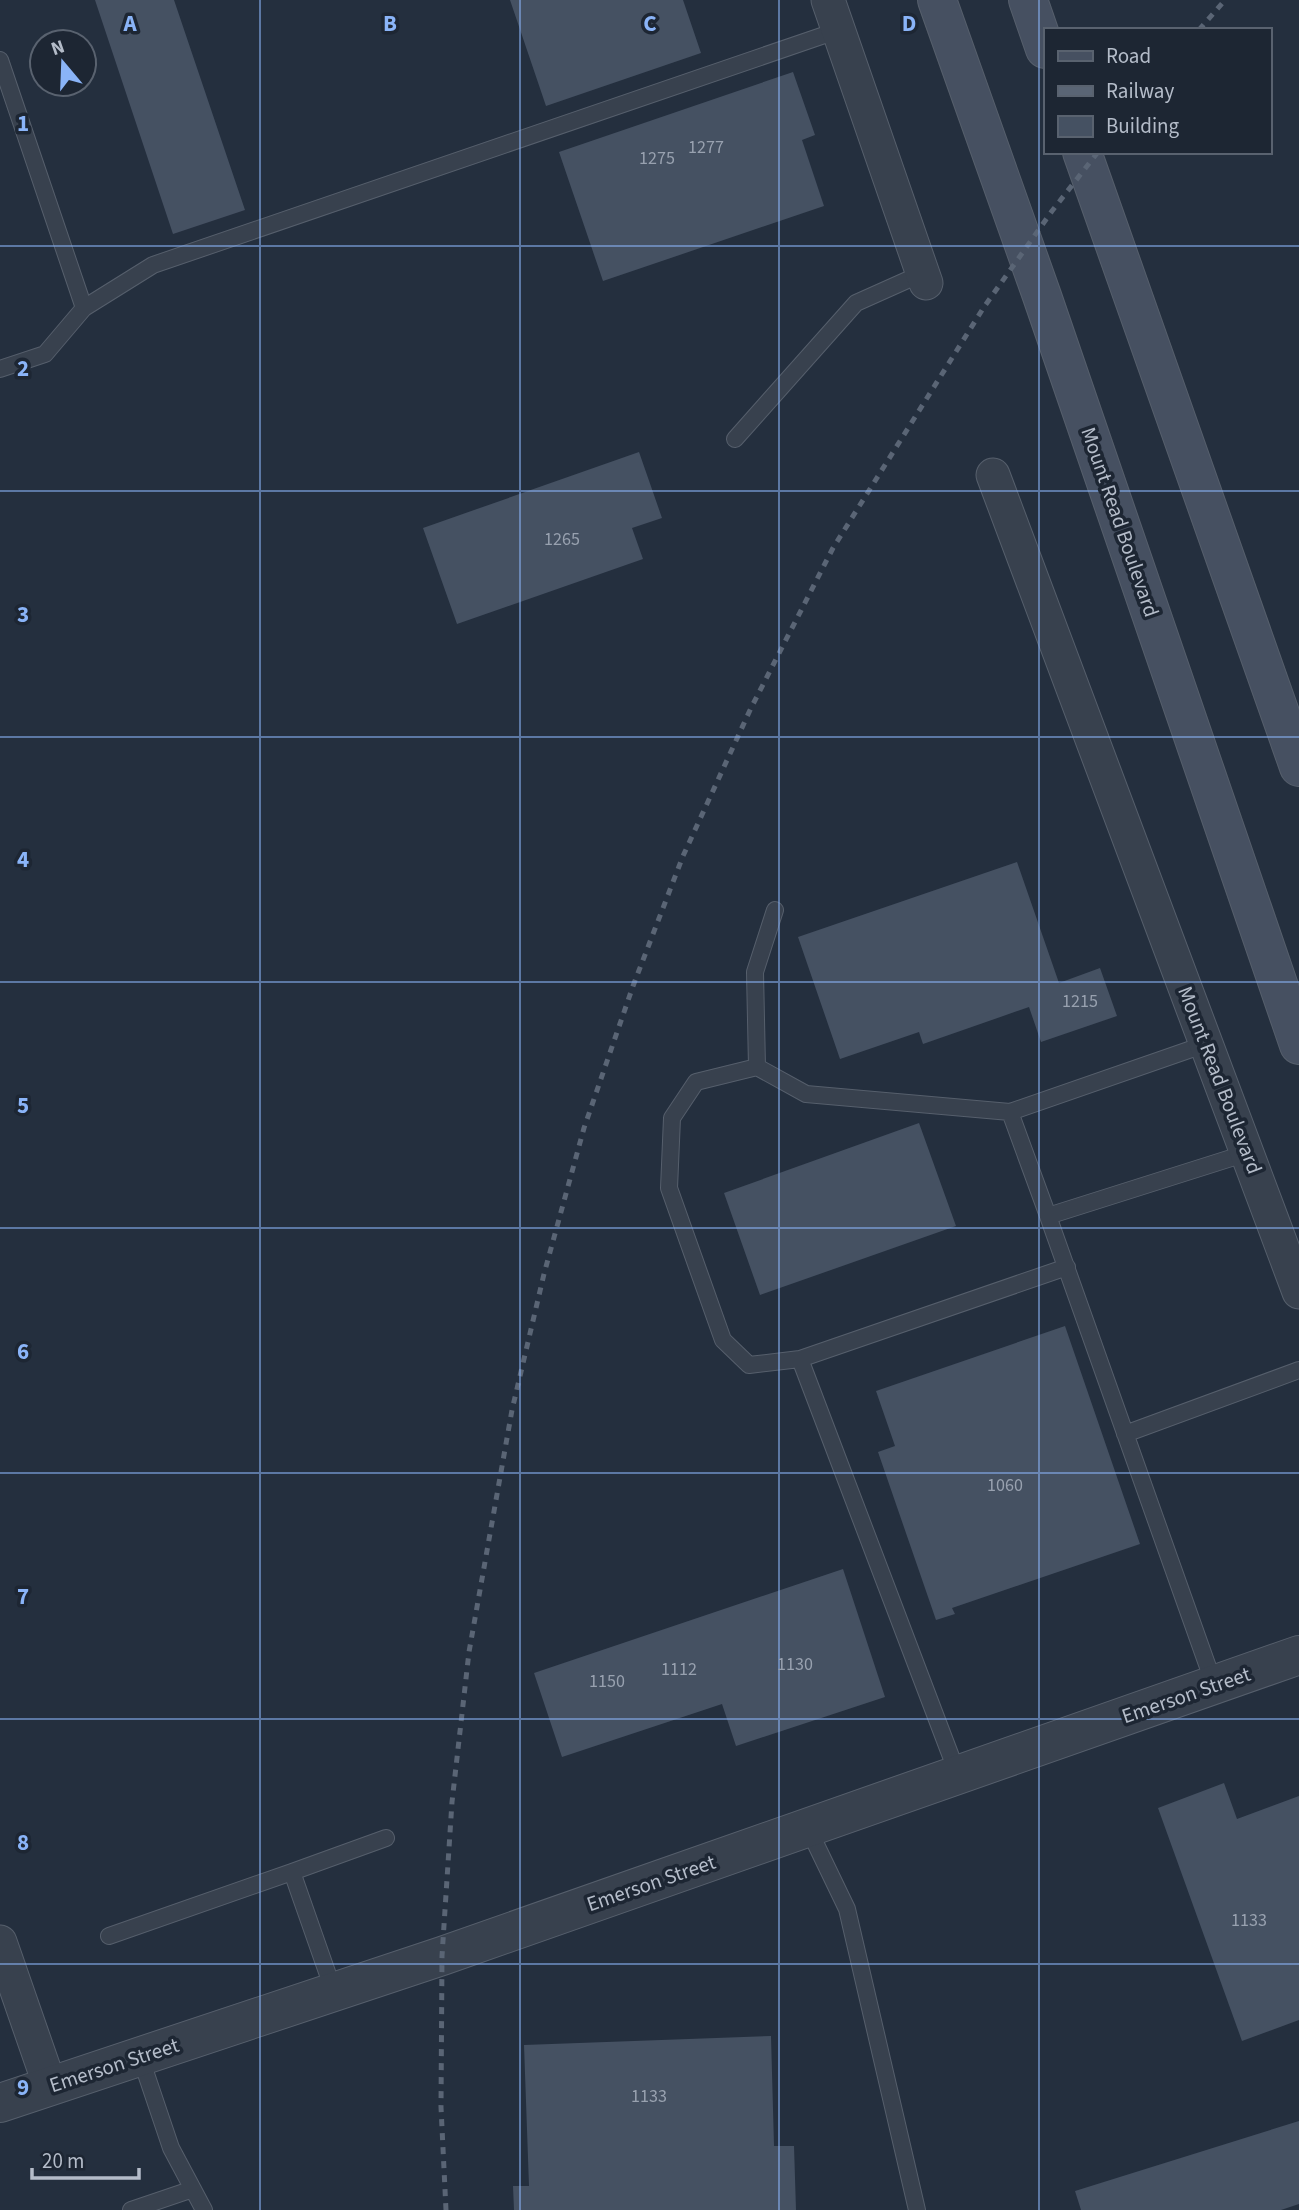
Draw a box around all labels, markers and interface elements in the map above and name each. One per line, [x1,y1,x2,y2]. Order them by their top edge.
text: A [122,7,137,40]
text: B [383,7,397,40]
text: C [643,7,657,40]
text: D [902,7,916,40]
north arrow [28,28,98,98]
legend [1044,28,1271,154]
text: N [48,34,68,63]
text: Road [1106,41,1151,71]
text: Railway [1106,76,1174,106]
text: 1 [17,107,29,140]
text: Building [1106,111,1180,141]
house number: 1277 [688,135,724,160]
house number: 1275 [639,146,675,171]
text: 2 [17,352,29,385]
street label: Mount Read Boulevard [1073,423,1167,621]
house number: 1265 [544,527,580,552]
text: 3 [17,598,29,631]
text: 4 [17,843,29,876]
street label: Mount Read Boulevard [1170,982,1270,1178]
house number: 1215 [1062,989,1098,1014]
text: 5 [17,1089,29,1122]
text: 6 [17,1335,29,1368]
house number: 1060 [987,1473,1023,1498]
text: 7 [17,1580,29,1613]
house number: 1130 [777,1652,813,1677]
house number: 1112 [661,1657,697,1682]
street label: Emerson Street [1117,1659,1255,1731]
house number: 1150 [589,1669,625,1694]
text: 8 [17,1826,29,1859]
street label: Emerson Street [582,1847,720,1919]
house number: 1133 [1231,1908,1267,1933]
street label: Emerson Street [45,2030,183,2100]
text: 9 [17,2071,29,2104]
house number: 1133 [631,2084,667,2109]
scale bar [32,2136,138,2180]
text: 20 m [42,2146,84,2176]

